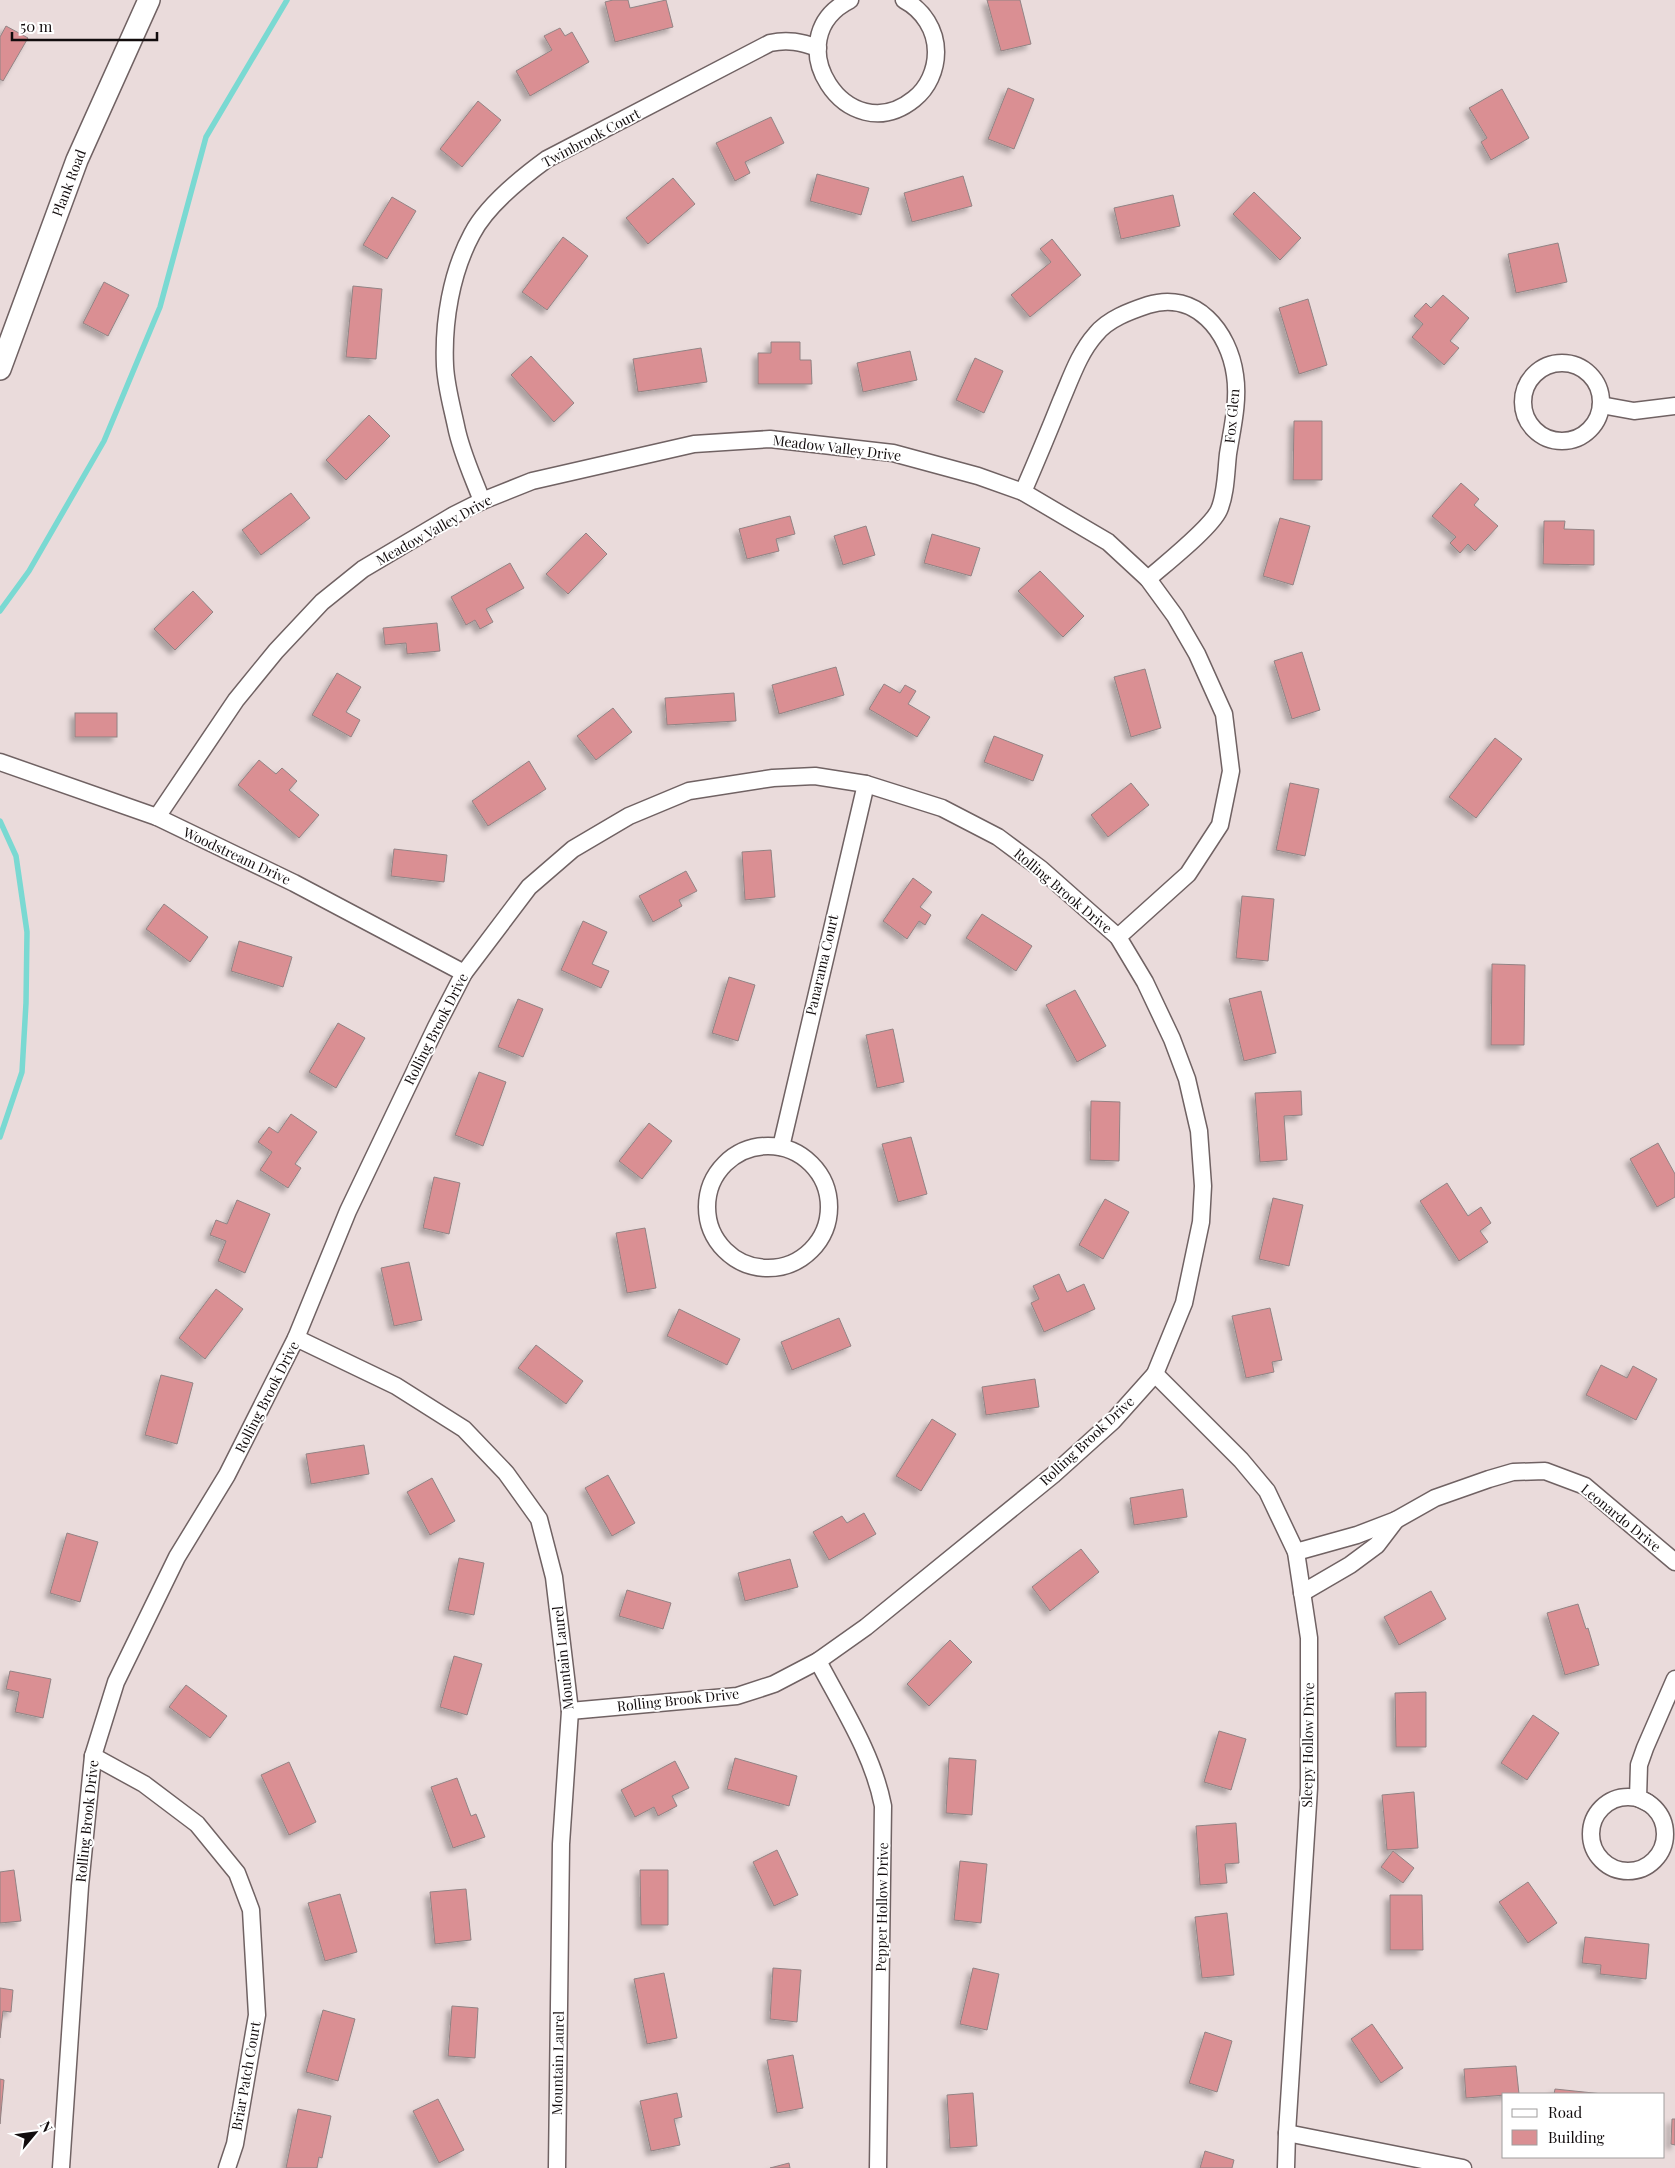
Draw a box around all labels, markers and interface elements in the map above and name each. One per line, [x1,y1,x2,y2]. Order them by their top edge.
scale bar [12,10,158,42]
text: 50 m [20,16,53,36]
street label: Twinbrook Court [538,103,644,171]
street label: Plank Road [47,147,90,219]
street label: Fox Glen [1220,387,1243,444]
street label: Meadow Valley Drive [772,430,902,465]
street label: Meadow Valley Drive [373,490,495,569]
street label: Woodstream Drive [179,822,294,889]
street label: Rolling Brook Drive [1010,844,1117,937]
street label: Panarama Court [801,912,843,1017]
street label: Rolling Brook Drive [399,970,472,1088]
street label: Rolling Brook Drive [230,1338,303,1456]
street label: Rolling Brook Drive [1035,1392,1138,1489]
street label: Leonardo Drive [1577,1479,1665,1556]
street label: Mountain Laurel [548,1605,577,1711]
street label: Sleepy Hollow Drive [1297,1682,1318,1808]
street label: Rolling Brook Drive [616,1684,740,1715]
street label: Rolling Brook Drive [71,1759,102,1883]
street label: Pepper Hollow Drive [871,1842,892,1972]
street label: Mountain Laurel [547,2011,568,2115]
street label: Briar Patch Court [227,2019,265,2132]
legend [1502,2093,1665,2158]
text: Road [1548,2102,1582,2122]
north arrow [10,2108,60,2158]
text: N [36,2117,58,2135]
text: Building [1548,2127,1605,2147]

